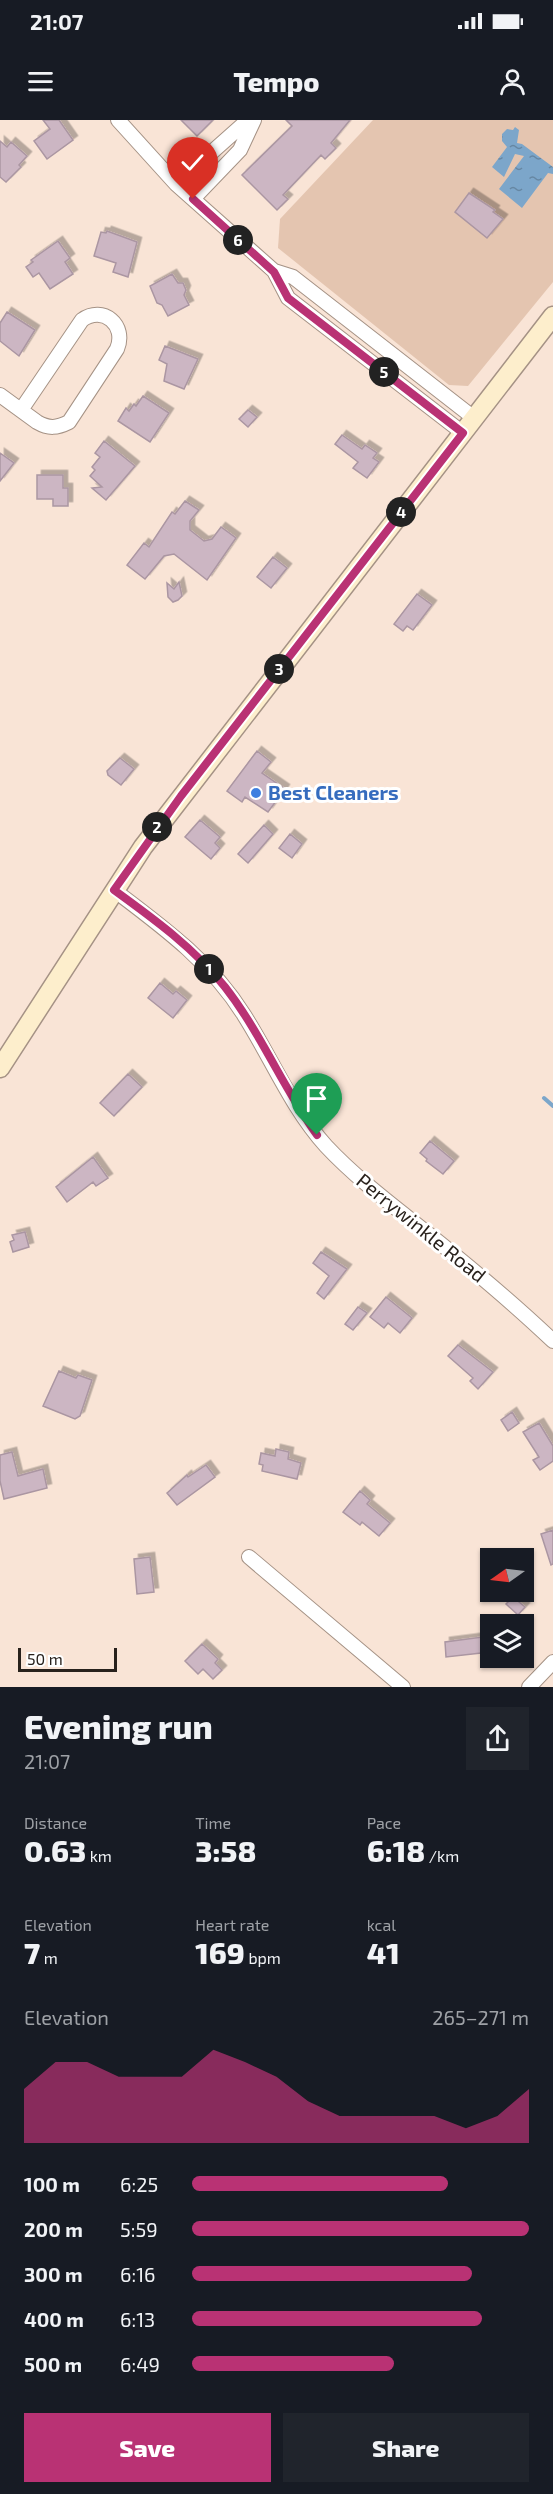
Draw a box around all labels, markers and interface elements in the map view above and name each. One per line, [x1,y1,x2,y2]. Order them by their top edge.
text: 21:07 [30,8,83,34]
icon: menu [24,65,57,98]
text: Tempo [233,65,320,97]
icon: person [496,65,529,98]
pin [167,137,218,199]
icon: check [176,146,209,179]
pin: 6 [223,225,253,255]
text: 6 [233,230,243,249]
pin: 5 [369,357,399,387]
text: 5 [380,362,388,381]
pin: 4 [386,497,416,527]
text: 4 [396,502,406,521]
pin: 3 [264,654,294,684]
text: 3 [274,659,284,678]
place label: Best Cleaners [268,780,399,804]
marker: Best Cleaners [249,786,263,800]
pin: 2 [142,812,172,842]
text: 2 [152,817,162,836]
pin: 1 [194,954,224,984]
text: 1 [206,959,212,978]
pin [291,1073,342,1135]
icon: arrive [300,1082,333,1115]
street label: Perrywinkle Road [352,1168,491,1287]
north arrow [480,1548,534,1602]
map controls [480,1548,534,1668]
button: layers [480,1614,534,1668]
scale bar [18,1645,117,1672]
text: 50 m [27,1649,63,1668]
text: Evening run [24,1706,213,1746]
button: share [466,1707,529,1770]
text: 21:07 [24,1749,70,1773]
text: Distance [24,1813,87,1832]
text: Time [195,1813,231,1832]
text: Pace [367,1813,401,1832]
text: 0.63 [24,1832,86,1868]
text: 3:58 [195,1832,256,1868]
text: 6:18 [367,1832,425,1868]
text: km [86,1846,112,1865]
text: /km [425,1846,459,1865]
text: Elevation [24,1915,92,1934]
text: Heart rate [195,1915,269,1934]
text: kcal [367,1915,396,1934]
text: 7 [24,1934,40,1970]
text: 169 [195,1934,245,1970]
text: 41 [367,1934,400,1970]
text: m [40,1948,58,1967]
text: bpm [245,1948,281,1967]
text: Elevation [24,2005,109,2029]
text: 265–271 m [432,2005,529,2029]
text: 100 m [24,2172,80,2196]
text: 6:25 [120,2172,158,2196]
text: 200 m [24,2217,83,2241]
text: 5:59 [120,2217,158,2241]
text: 300 m [24,2262,83,2286]
text: 6:16 [120,2262,156,2286]
text: 400 m [24,2307,84,2331]
text: 6:13 [120,2307,155,2331]
text: 500 m [24,2352,82,2376]
text: 6:49 [120,2352,160,2376]
button: Save [24,2413,271,2482]
button: Share [283,2413,529,2482]

